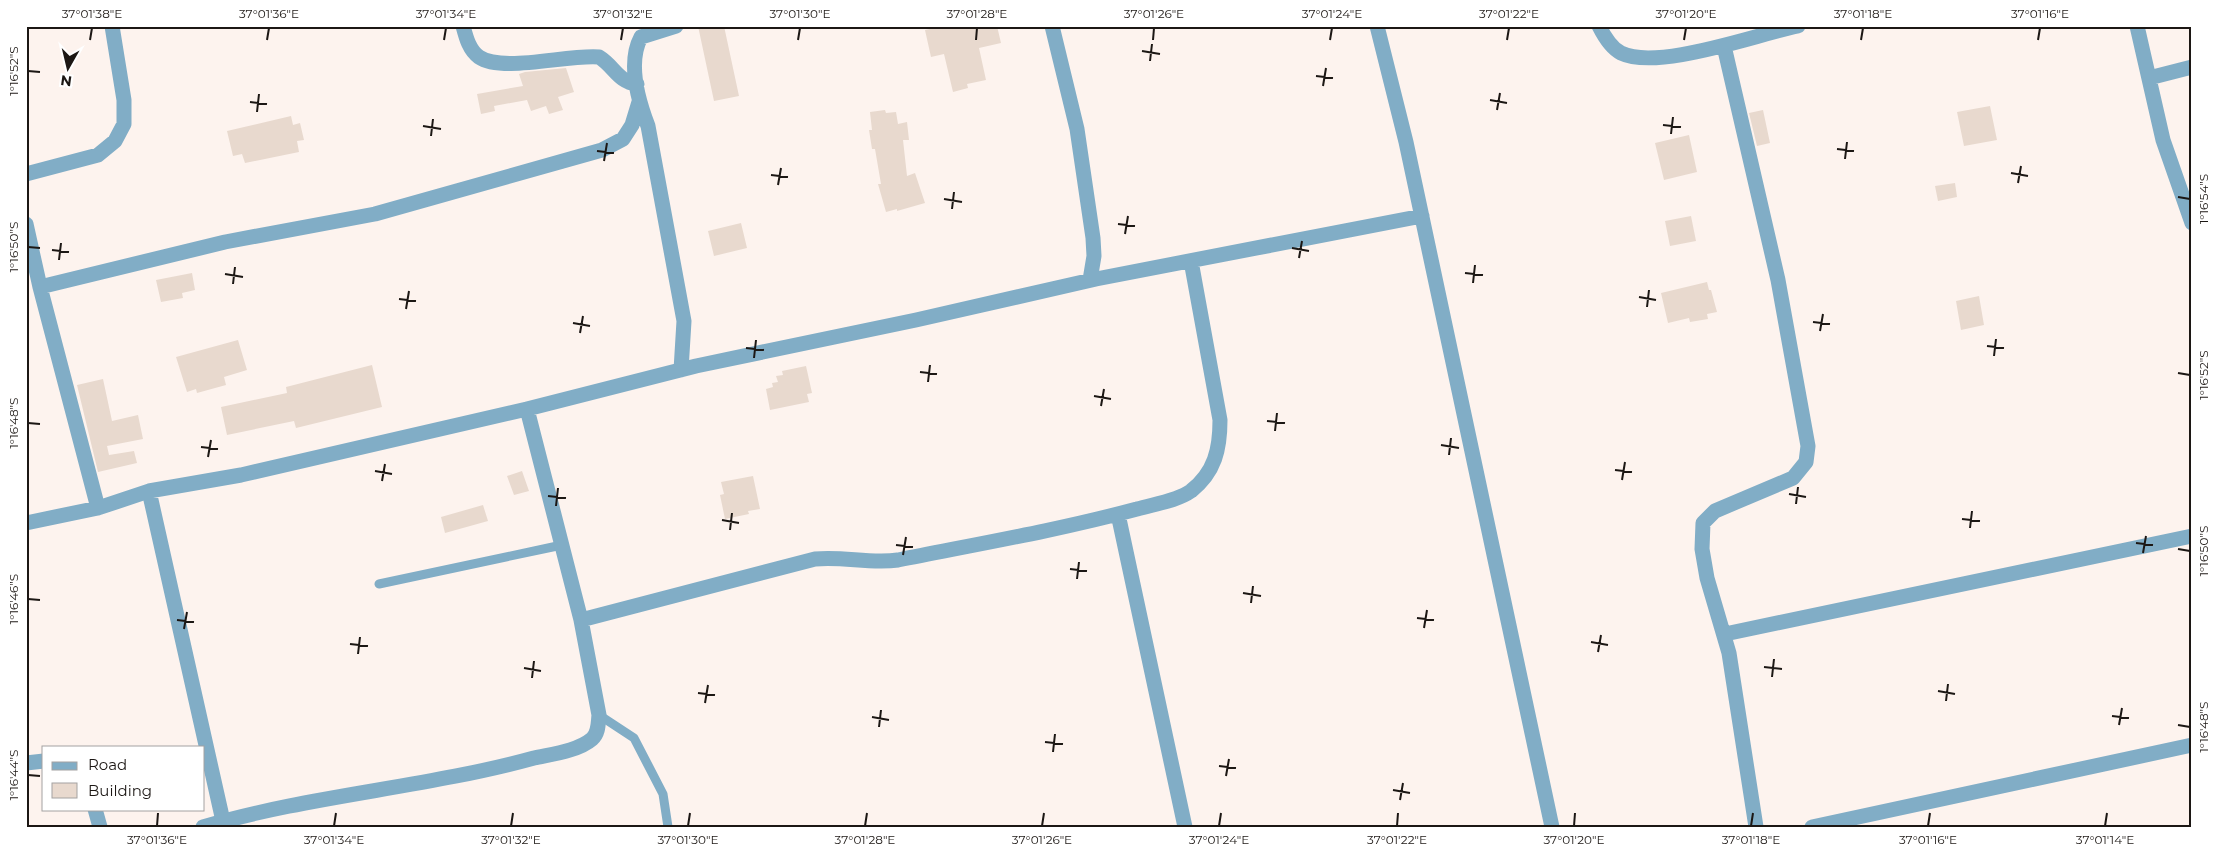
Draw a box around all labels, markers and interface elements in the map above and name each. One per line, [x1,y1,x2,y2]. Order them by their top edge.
text: 37°01'38"E [62,6,122,21]
text: 37°01'36"E [239,6,299,21]
text: 37°01'34"E [416,6,476,21]
text: 37°01'32"E [593,6,653,21]
text: 37°01'30"E [769,6,831,21]
text: 37°01'28"E [947,6,1007,21]
text: 37°01'26"E [1124,6,1184,21]
text: 37°01'24"E [1302,6,1362,21]
text: 37°01'22"E [1479,6,1539,21]
text: 37°01'20"E [1655,6,1717,21]
text: 37°01'18"E [1834,6,1892,21]
text: 37°01'16"E [2011,6,2069,21]
north arrow [42,42,92,92]
text: 1°16'52"S [6,46,21,96]
text: N [59,71,73,91]
text: 1°16'54"S [2196,174,2211,224]
text: 1°16'50"S [6,222,21,272]
text: 1°16'52"S [2196,350,2211,400]
text: 1°16'48"S [6,398,21,448]
text: 1°16'50"S [2196,526,2211,576]
text: 1°16'46"S [6,574,21,624]
text: 1°16'48"S [2196,702,2211,752]
legend [42,746,205,810]
text: 1°16'44"S [6,750,21,800]
text: Road [88,755,127,774]
text: Building [88,781,152,800]
text: 37°01'36"E [127,832,187,847]
text: 37°01'34"E [304,832,364,847]
text: 37°01'32"E [481,832,541,847]
text: 37°01'30"E [657,832,719,847]
text: 37°01'28"E [835,832,895,847]
text: 37°01'26"E [1012,832,1072,847]
text: 37°01'24"E [1189,832,1249,847]
text: 37°01'22"E [1367,832,1427,847]
text: 37°01'20"E [1543,832,1605,847]
text: 37°01'18"E [1722,832,1780,847]
text: 37°01'16"E [1899,832,1957,847]
text: 37°01'14"E [2076,832,2134,847]

